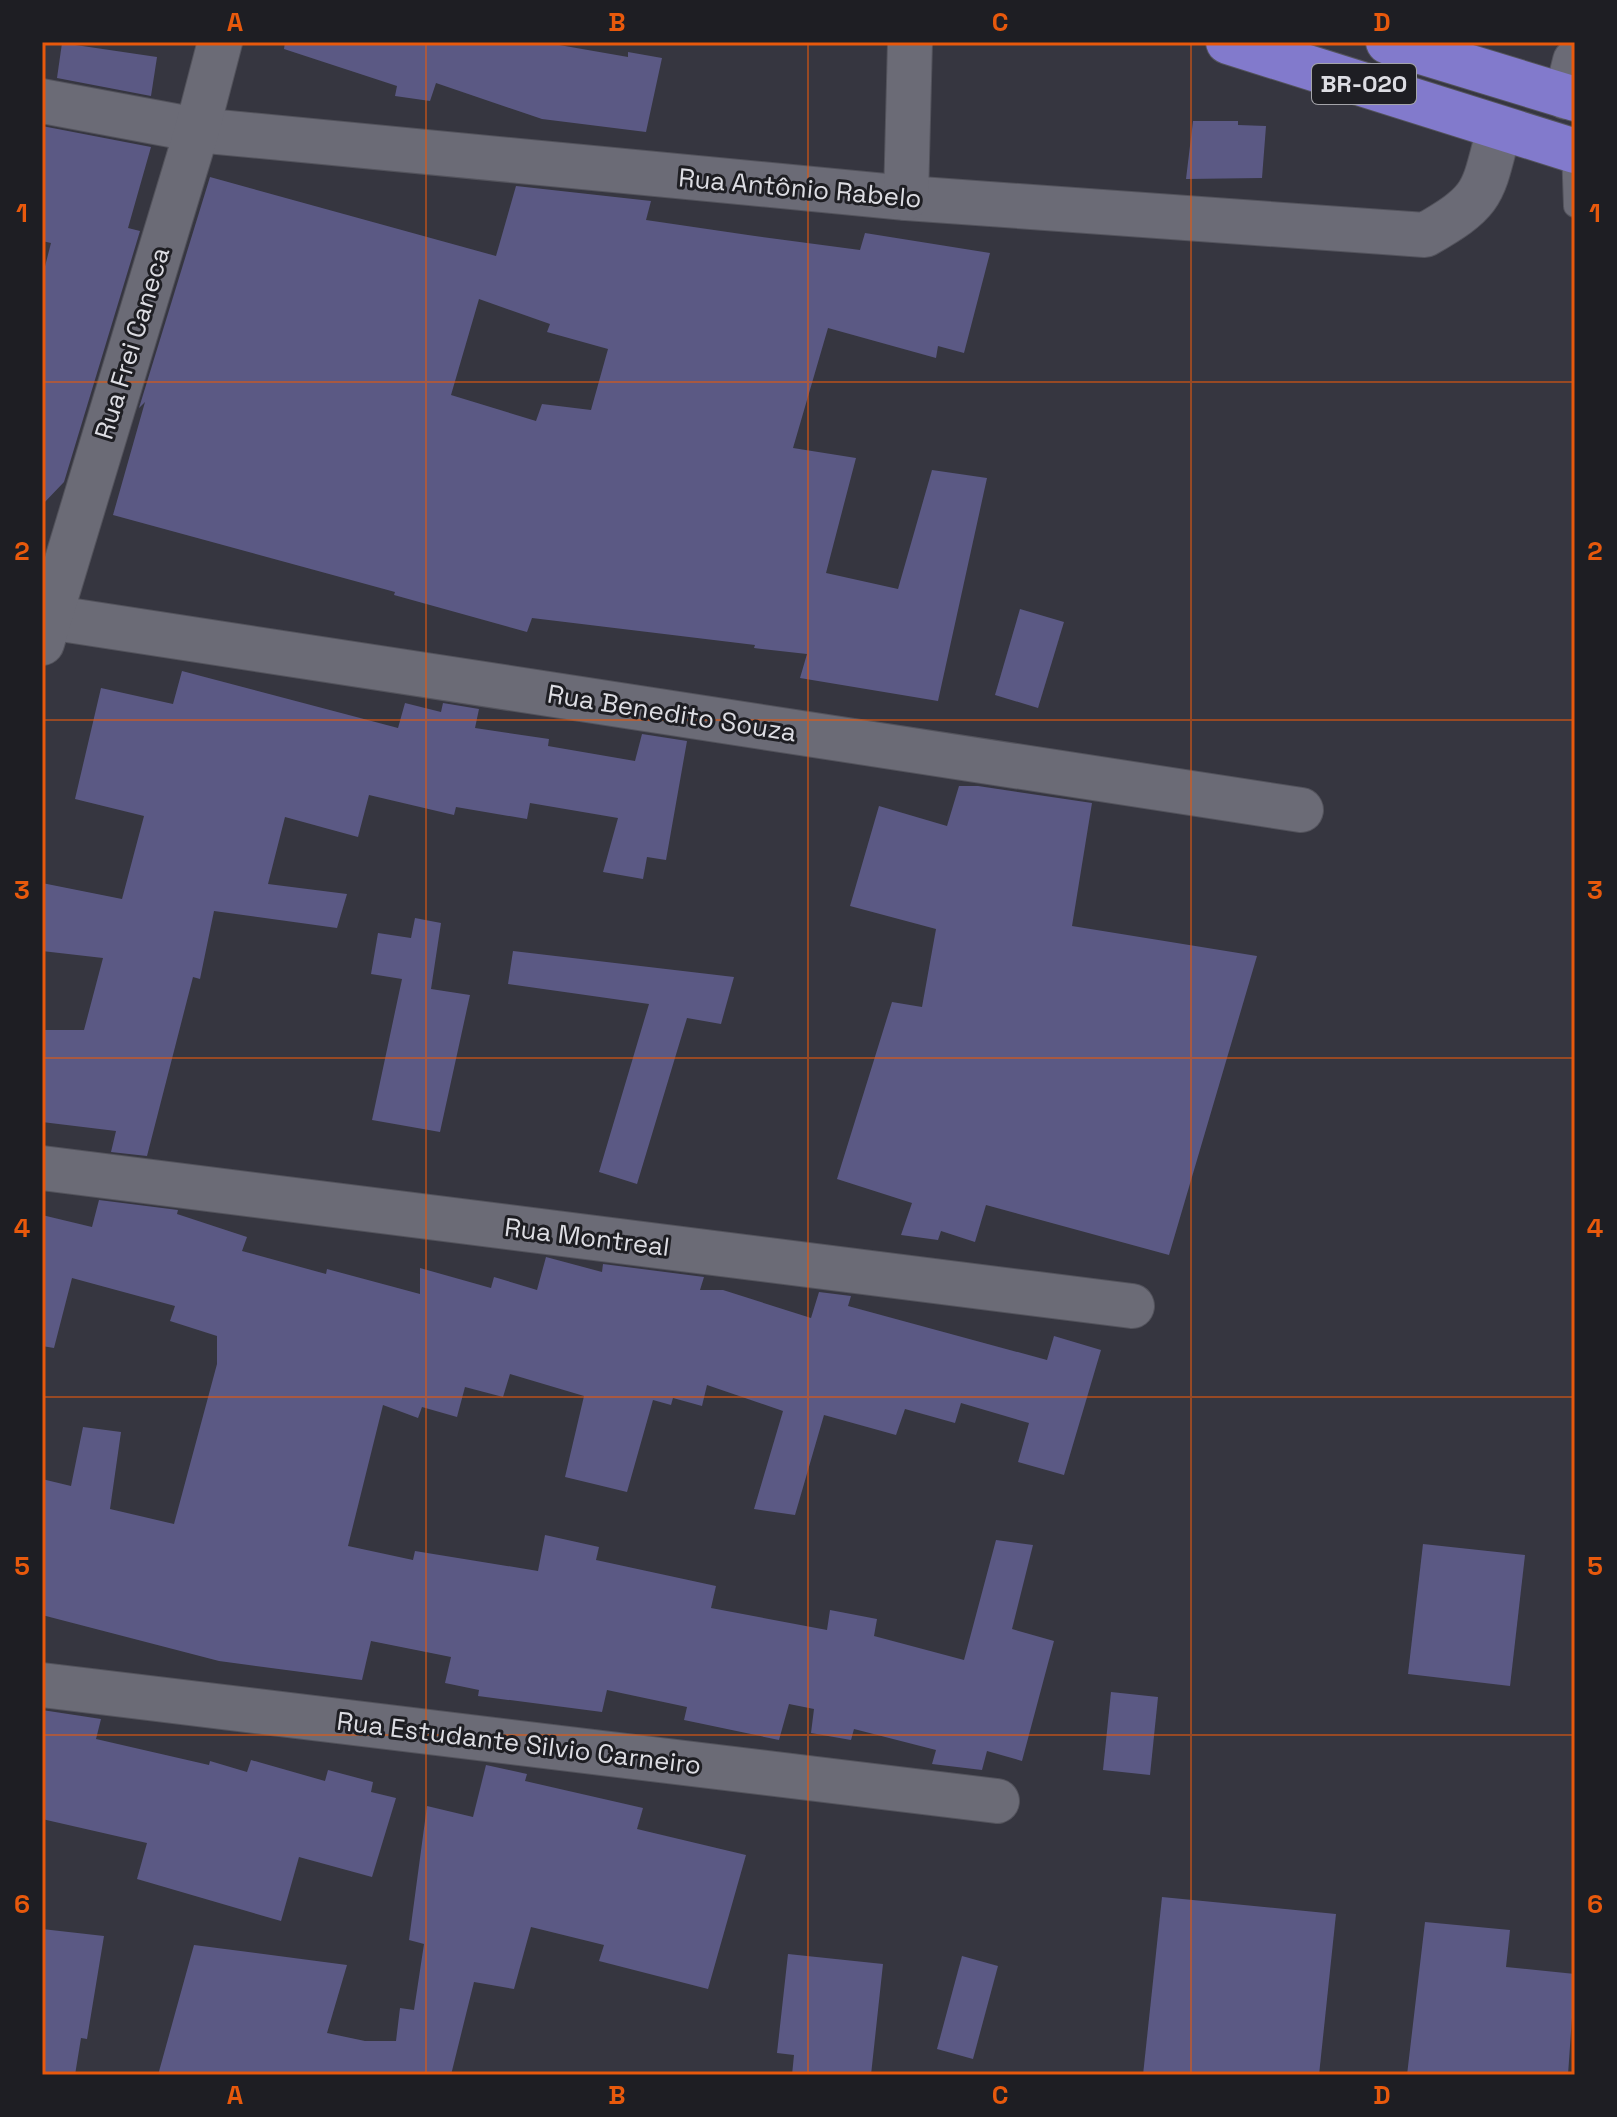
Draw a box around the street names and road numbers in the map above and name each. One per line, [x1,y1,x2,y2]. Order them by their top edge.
road number: BR-020 [1312,64,1416,104]
street label: Rua Antônio Rabelo [677,160,923,216]
street label: Rua Frei Caneca [87,243,177,443]
street label: Rua Benedito Souza [545,677,799,749]
street label: Rua Montreal [503,1210,671,1264]
street label: Rua Estudante Silvio Carneiro [335,1704,703,1782]

